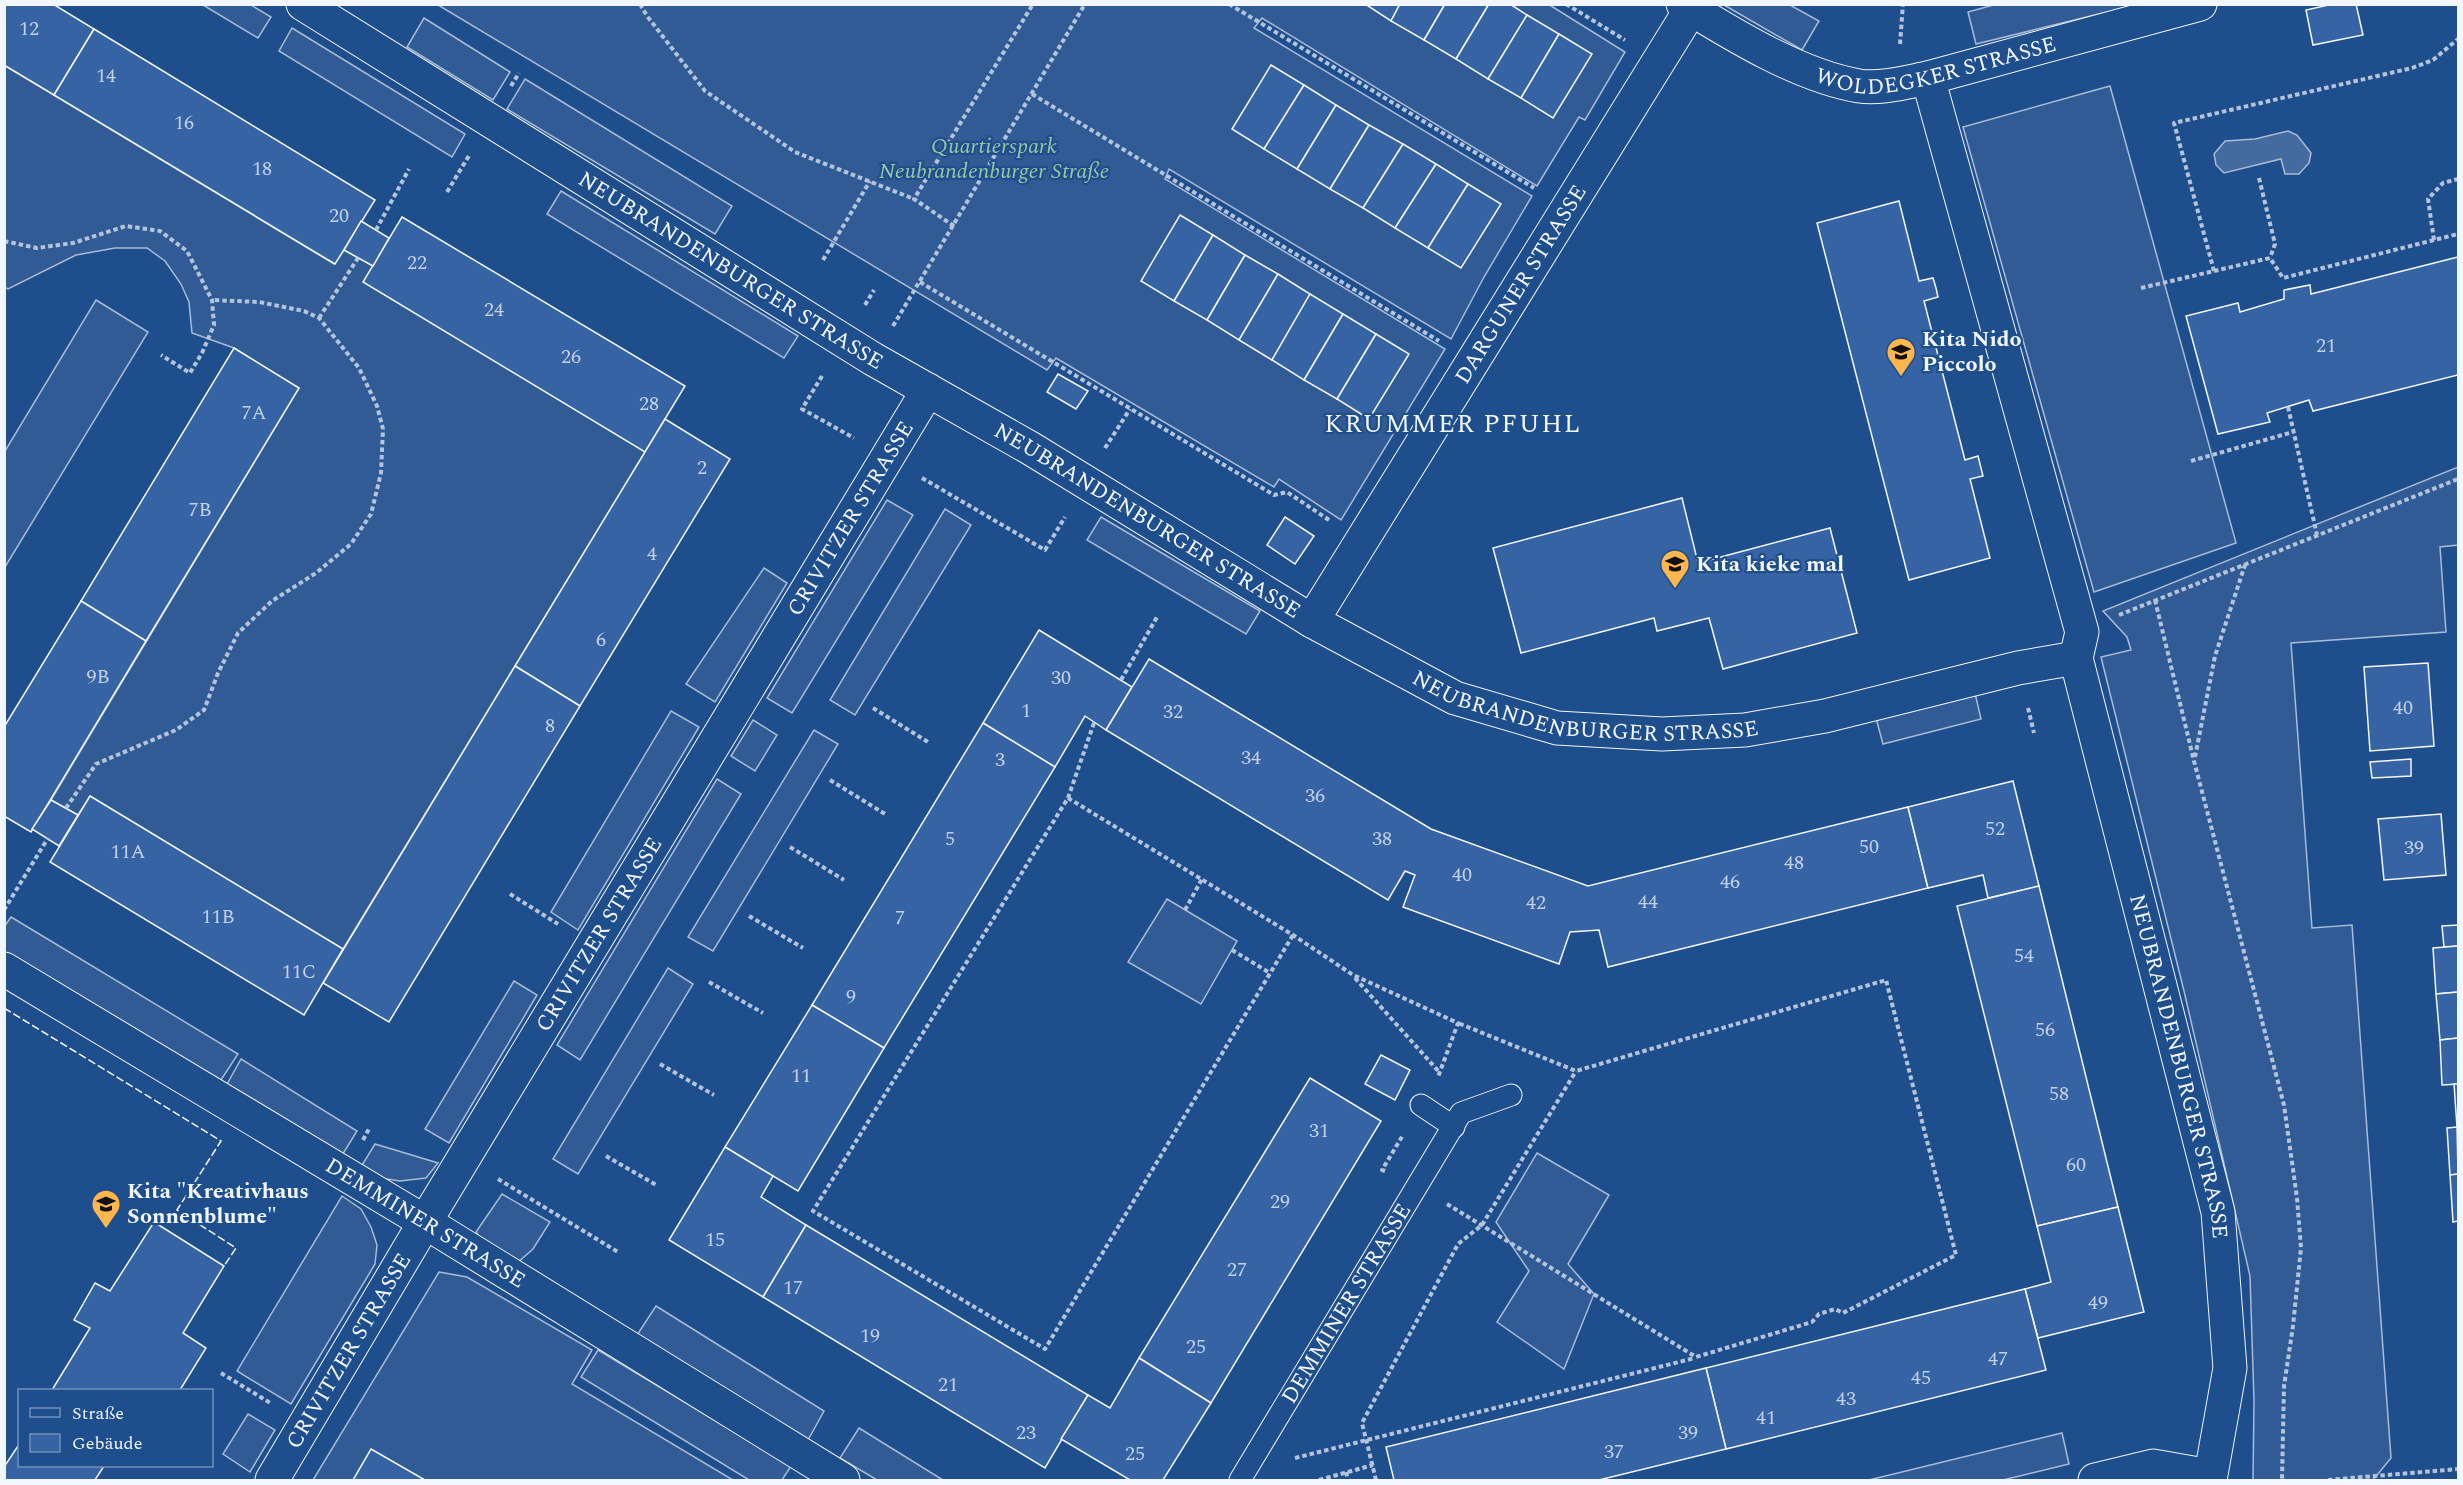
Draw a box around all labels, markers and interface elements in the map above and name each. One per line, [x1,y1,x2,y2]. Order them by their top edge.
house number: 12 [19,14,39,44]
street label: WOLDEGKER STRASSE [1811,27,2060,103]
house number: 14 [96,61,116,91]
house number: 16 [174,108,194,138]
park label: Quartierspark Neubrandenburger Straße [879,130,1109,188]
house number: 18 [252,154,272,184]
street label: NEUBRANDENBURGER STRASSE [572,163,890,378]
street label: DARGUNER STRASSE [1446,178,1595,390]
house number: 20 [329,201,349,231]
house number: 22 [407,248,427,278]
house number: 24 [484,295,504,325]
place label: Kita Nido Piccolo [1922,323,2022,381]
house number: 21 [2316,331,2336,361]
school or university icon: Kita Nido Piccolo [1885,336,1917,378]
house number: 26 [561,342,581,372]
house number: 28 [639,389,659,419]
house number: 7A [242,398,267,428]
district label: KRUMMER PFUHL [1324,404,1582,444]
street label: NEUBRANDENBURGER STRASSE [988,414,1307,627]
street label: CRIVITZER STRASSE [779,415,922,622]
house number: 2 [697,453,707,483]
house number: 7B [188,495,212,525]
house number: 4 [647,539,657,569]
school or university icon: Kita kieke mal [1659,548,1691,590]
place label: Kita kieke mal [1696,548,1844,581]
house number: 6 [596,625,606,655]
street label: NEUBRANDENBURGER STRASSE [1406,661,1761,751]
house number: 9B [86,662,110,692]
house number: 30 [1051,663,1071,693]
house number: 40 [2393,693,2413,723]
house number: 1 [1021,696,1031,726]
house number: 32 [1163,697,1183,727]
house number: 8 [545,711,555,741]
house number: 34 [1241,743,1261,773]
house number: 3 [995,745,1005,775]
house number: 36 [1305,781,1325,811]
house number: 52 [1985,814,2005,844]
house number: 5 [945,824,955,854]
house number: 38 [1372,824,1392,854]
street label: CRIVITZER STRASSE [527,831,671,1038]
house number: 50 [1859,832,1879,862]
house number: 39 [2404,833,2424,863]
house number: 11A [111,837,146,867]
house number: 48 [1784,848,1804,878]
house number: 40 [1452,860,1472,890]
house number: 46 [1720,867,1740,897]
house number: 44 [1638,887,1658,917]
house number: 42 [1526,888,1546,918]
street label: NEUBRANDENBURGER STRASSE [2121,890,2236,1240]
house number: 11B [201,902,235,932]
house number: 7 [895,903,905,933]
house number: 54 [2014,941,2034,971]
house number: 11C [282,957,316,987]
house number: 9 [846,982,856,1012]
house number: 56 [2035,1015,2055,1045]
house number: 11 [791,1061,811,1091]
house number: 58 [2049,1079,2069,1109]
house number: 31 [1309,1116,1329,1146]
street label: DEMMINER STRASSE [319,1149,532,1297]
house number: 60 [2066,1150,2086,1180]
place label: Kita "Kreativhaus Sonnenblume" [127,1175,309,1233]
house number: 29 [1270,1187,1290,1217]
school or university icon: Kita "Kreativhaus Sonnenblume" [90,1188,122,1230]
street label: DEMMINER STRASSE [1273,1197,1420,1410]
house number: 15 [705,1225,725,1255]
street label: CRIVITZER STRASSE [278,1247,420,1455]
house number: 27 [1227,1255,1247,1285]
house number: 17 [783,1273,803,1303]
house number: 49 [2088,1288,2108,1318]
house number: 19 [860,1321,880,1351]
house number: 25 [1186,1332,1206,1362]
house number: 47 [1988,1344,2008,1374]
house number: 45 [1911,1363,1931,1393]
house number: 21 [938,1370,958,1400]
house number: 43 [1836,1384,1856,1414]
legend [18,1389,213,1467]
text: Straße [72,1400,124,1427]
house number: 41 [1756,1403,1776,1433]
house number: 23 [1016,1418,1036,1448]
house number: 39 [1678,1418,1698,1448]
text: Gebäude [72,1430,142,1457]
house number: 37 [1604,1437,1624,1467]
house number: 25 [1125,1439,1145,1469]

